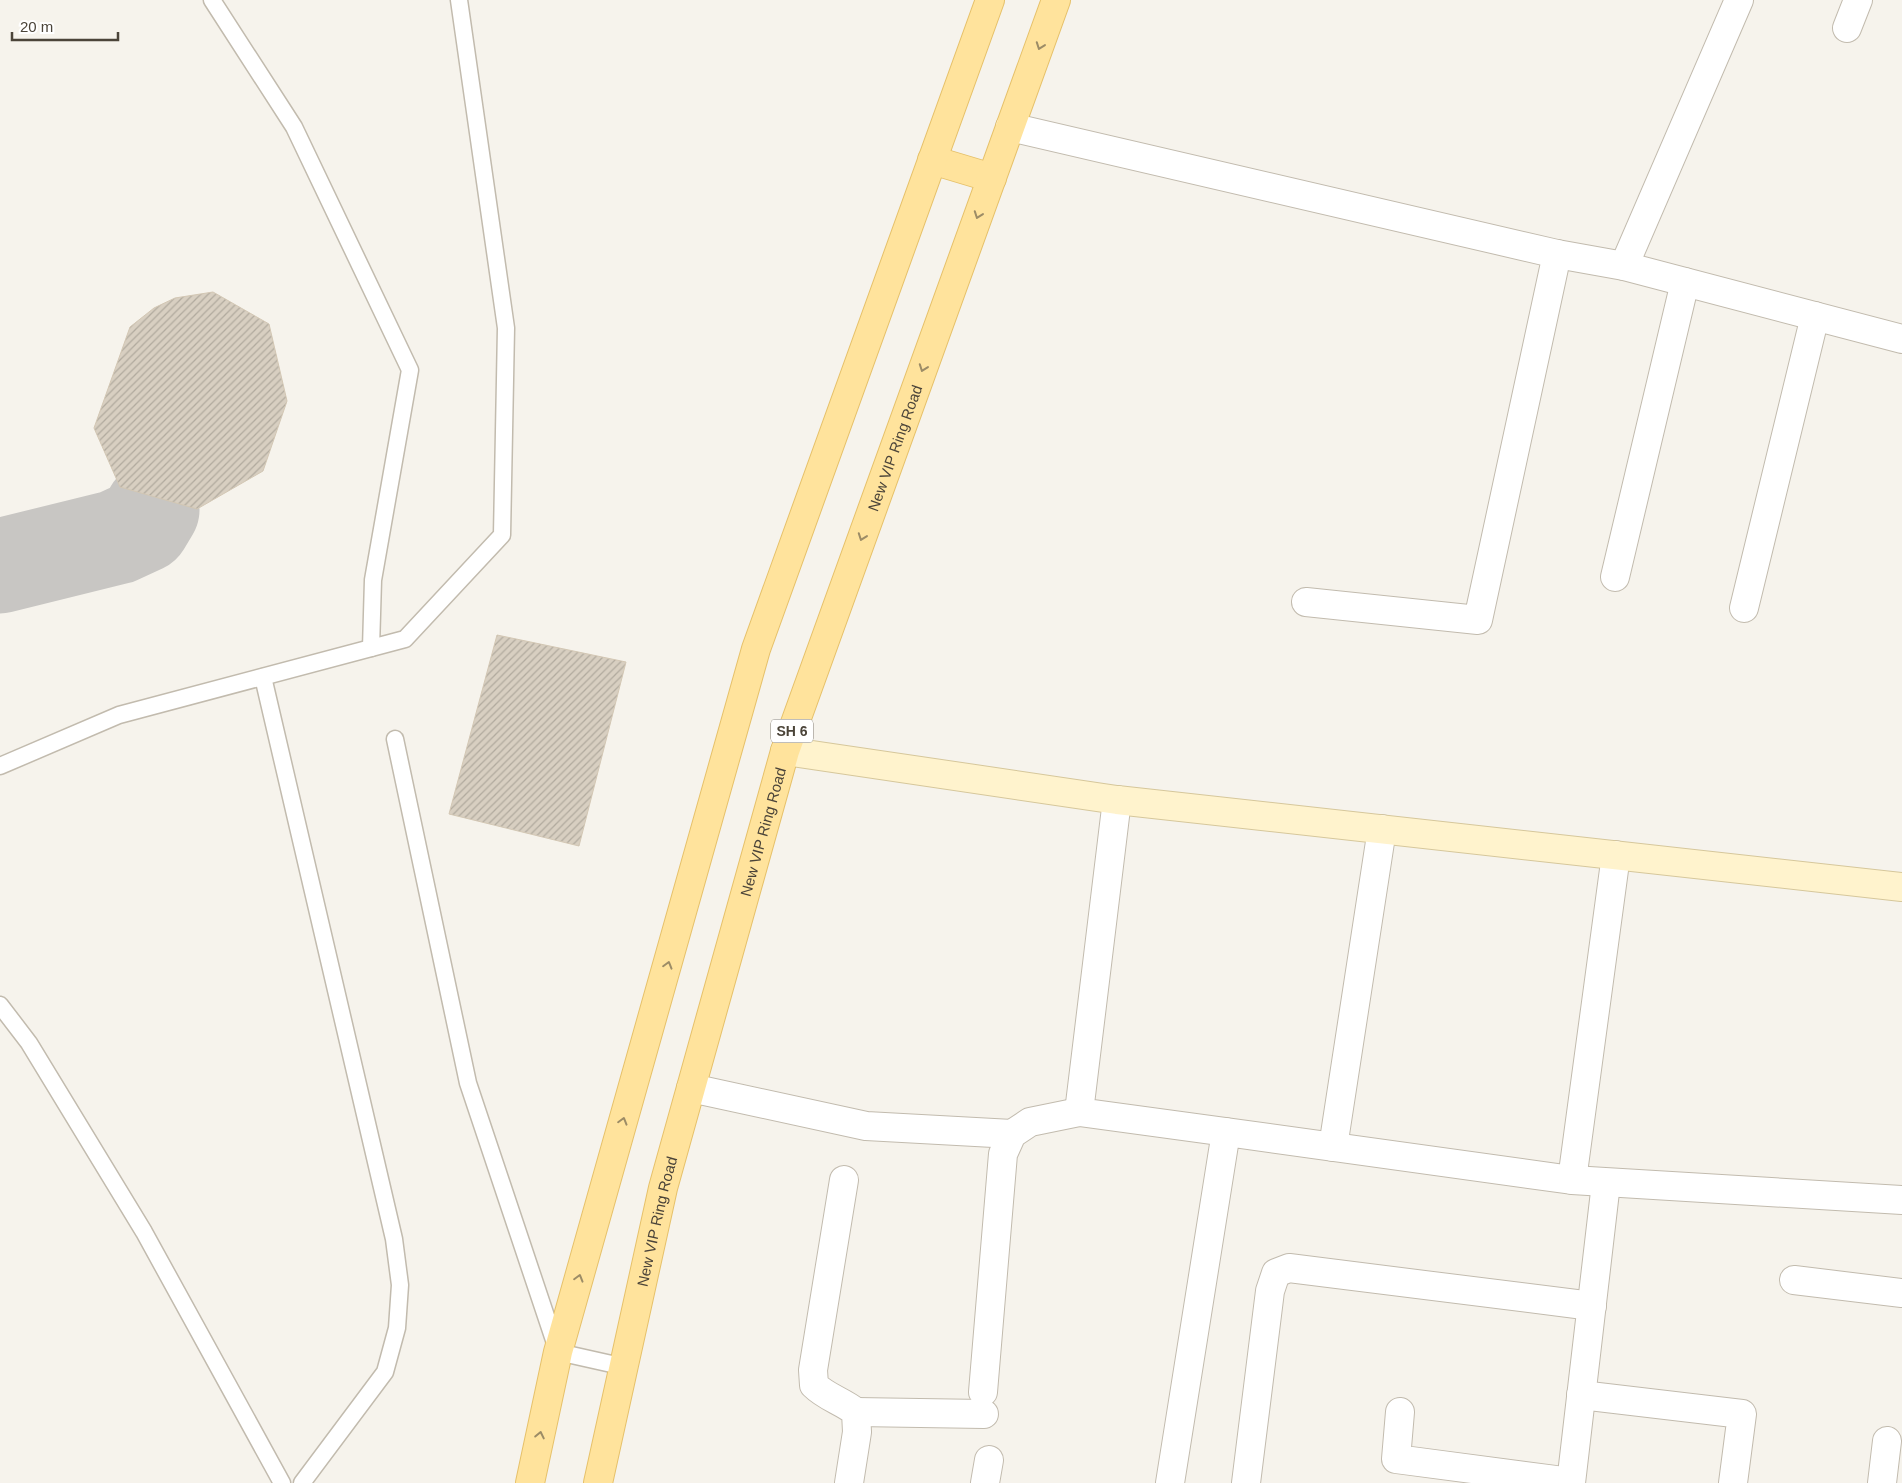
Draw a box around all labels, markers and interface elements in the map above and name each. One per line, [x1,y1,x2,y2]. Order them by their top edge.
scale bar [12,10,119,42]
text: 20 m [20,18,53,35]
one-way arrow [1036,41,1046,50]
one-way arrow [974,210,984,219]
one-way arrow [919,363,929,372]
street label: New VIP Ring Road [864,382,925,513]
one-way arrow [858,532,868,541]
road number: SH 6 [771,719,813,742]
street label: New VIP Ring Road [736,765,789,898]
one-way arrow [662,961,672,969]
one-way arrow [618,1118,628,1126]
street label: New VIP Ring Road [633,1154,680,1288]
one-way arrow [573,1273,584,1282]
one-way arrow [535,1431,545,1440]

